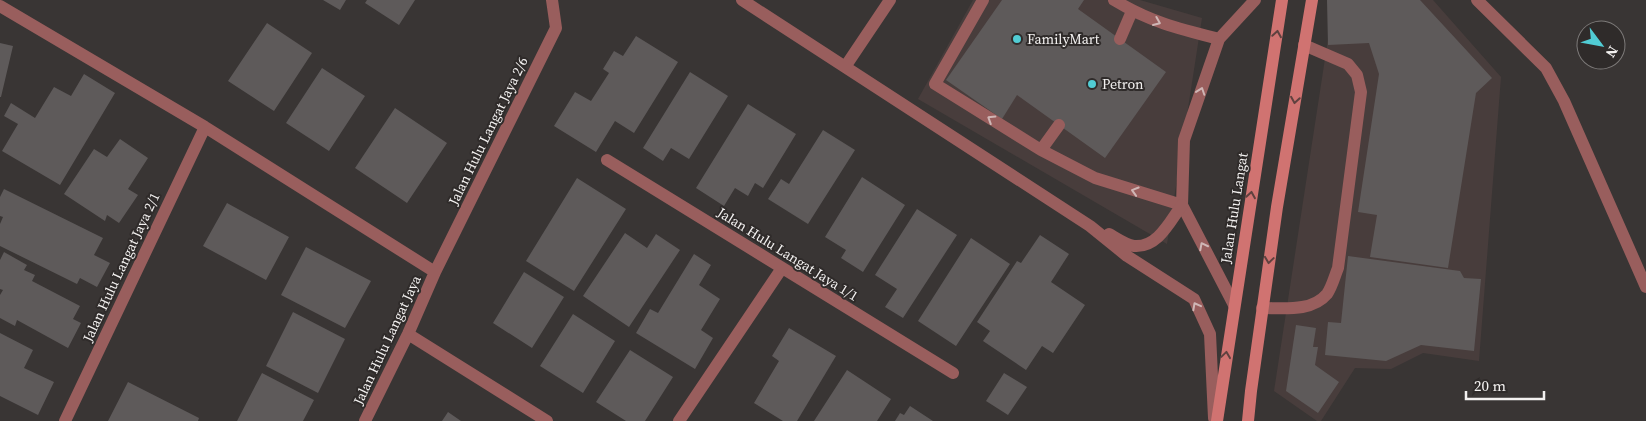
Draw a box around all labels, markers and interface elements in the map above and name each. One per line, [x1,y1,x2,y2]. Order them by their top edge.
one-way arrow [1153,17,1161,27]
north arrow [1576,20,1626,70]
place label: FamilyMart [1027,29,1100,49]
one-way arrow [1271,30,1281,39]
marker: FamilyMart [1011,33,1023,45]
text: N [1601,42,1623,62]
street label: Jalan Hulu Langat Jaya 2/6 [443,53,533,209]
place label: Petron [1102,74,1144,94]
marker: Petron [1086,78,1098,90]
one-way arrow [1195,88,1205,96]
one-way arrow [1290,96,1301,104]
one-way arrow [987,115,996,125]
street label: Jalan Hulu Langat [1215,151,1253,266]
one-way arrow [1132,186,1140,196]
street label: Jalan Hulu Langat Jaya 2/1 [77,189,164,346]
one-way arrow [1246,191,1256,199]
street label: Jalan Hulu Langat Jaya 1/1 [713,202,862,306]
one-way arrow [1199,242,1209,251]
one-way arrow [1265,256,1275,265]
street label: Jalan Hulu Langat Jaya [348,271,426,409]
one-way arrow [1193,302,1203,311]
one-way arrow [1221,351,1231,360]
scale bar [1466,368,1544,400]
text: 20 m [1474,375,1506,396]

